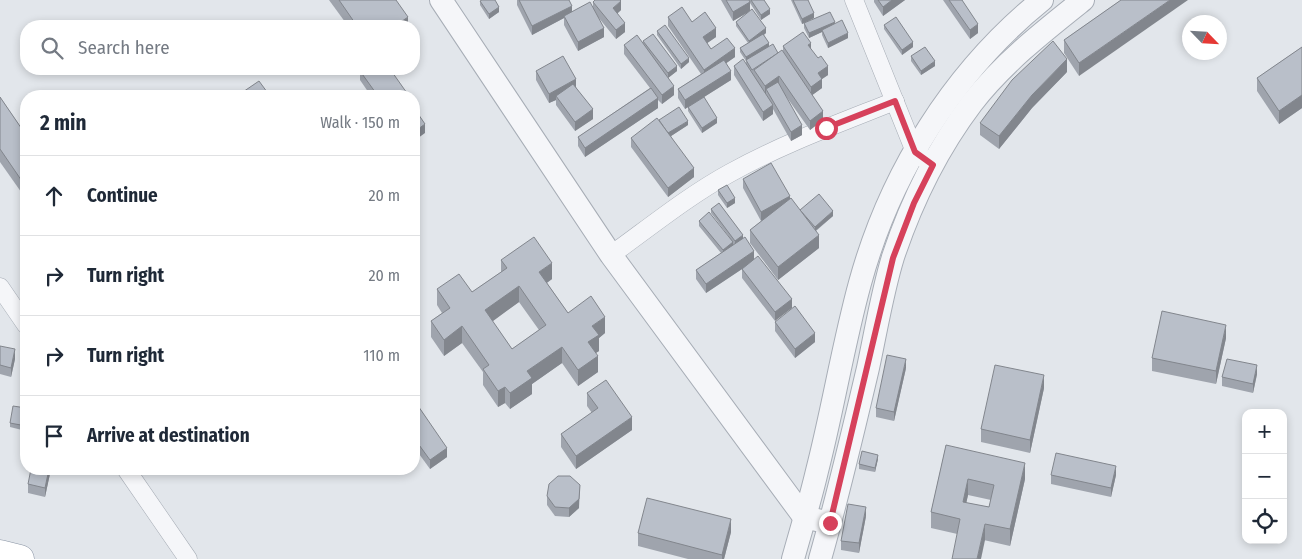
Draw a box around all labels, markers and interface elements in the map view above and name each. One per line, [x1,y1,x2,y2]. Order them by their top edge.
north arrow [1182,15,1227,60]
search box [20,20,420,75]
icon: search [38,34,66,62]
text: Search here [78,36,170,59]
text: 2 min [40,110,87,136]
text: Walk · 150 m [320,113,400,132]
route start [815,117,838,140]
icon: ahead [40,182,68,210]
text: Continue [87,184,158,207]
text: 20 m [369,186,400,205]
icon: right [40,262,68,290]
text: Turn right [87,264,164,287]
text: 20 m [369,266,400,285]
icon: right [40,342,68,370]
text: Turn right [87,344,164,367]
text: 110 m [363,346,400,365]
map controls [1242,409,1287,544]
button: + [1242,409,1287,454]
icon: arrive [40,422,68,450]
text: Arrive at destination [87,424,250,447]
button: − [1242,454,1287,499]
button: locate [1242,499,1287,544]
route end [819,512,842,535]

